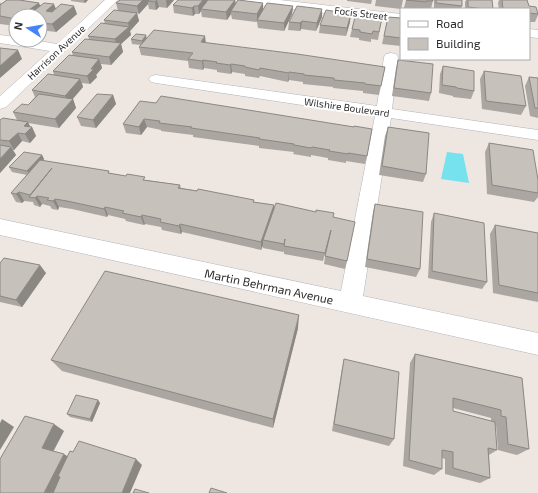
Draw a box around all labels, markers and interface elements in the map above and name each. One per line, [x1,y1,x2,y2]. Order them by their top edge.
street label: Focis Street [334,4,388,22]
north arrow [8,8,48,48]
legend [400,8,530,60]
text: Road [436,16,464,30]
text: N [11,21,25,31]
street label: Harrison Avenue [25,22,87,82]
text: Building [436,36,481,50]
street label: Wilshire Boulevard [304,95,390,119]
street label: Martin Behrman Avenue [203,265,335,307]

